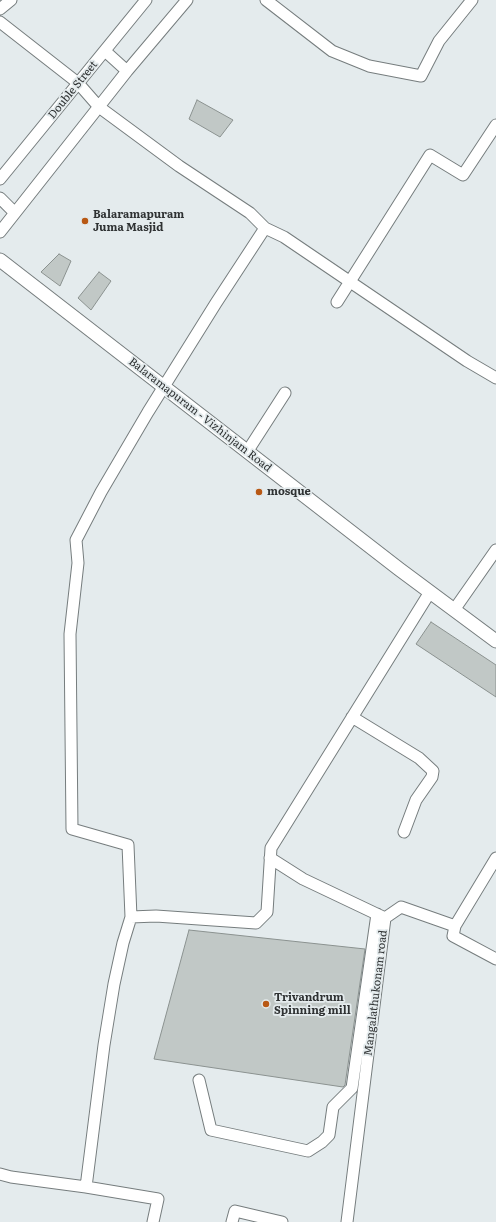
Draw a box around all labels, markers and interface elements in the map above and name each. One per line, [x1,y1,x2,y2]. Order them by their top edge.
street label: Double Street [46,58,100,122]
place label: Balaramapuram Juma Masjid [93,208,184,234]
marker: Balaramapuram Juma Masjid [80,216,90,226]
street label: Balaramapuram - Vizhinjam Road [126,355,274,475]
place label: mosque [267,485,311,499]
marker: mosque [254,487,264,497]
street label: Mangalathukonam road [362,929,390,1057]
place label: Trivandrum Spinning mill [274,991,351,1017]
marker: Trivandrum Spinning mill [261,999,271,1009]

